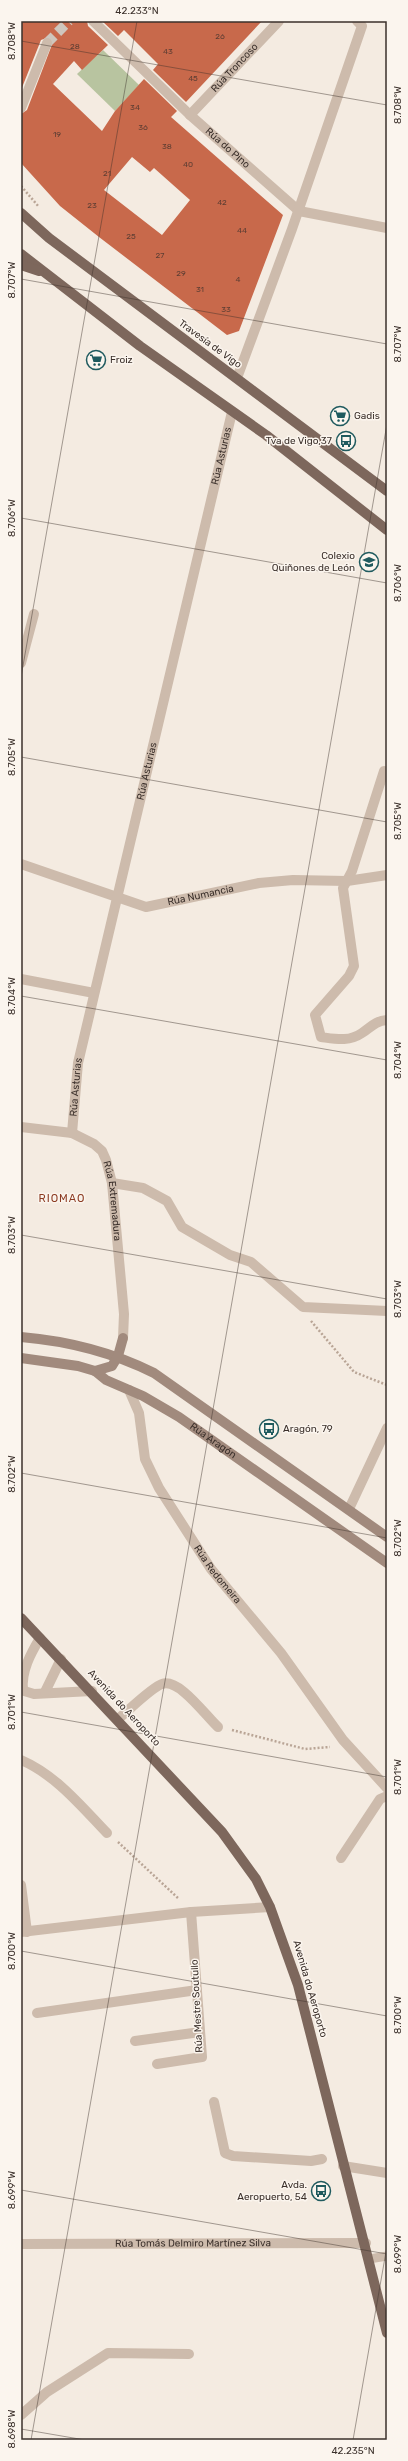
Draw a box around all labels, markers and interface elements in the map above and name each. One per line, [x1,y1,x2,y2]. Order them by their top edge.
text: 42.233°N [115,5,159,17]
text: 8.708°W [6,22,18,60]
house number: 26 [215,32,225,41]
street label: Rúa Troncoso [209,41,261,95]
house number: 28 [70,42,80,51]
house number: 43 [163,47,173,56]
house number: 45 [188,74,198,83]
text: 8.708°W [392,86,404,124]
house number: 34 [130,103,140,112]
house number: 36 [138,123,148,132]
street label: Rúa do Pino [203,125,252,171]
house number: 19 [53,130,61,139]
house number: 38 [162,142,172,151]
house number: 40 [183,160,193,169]
house number: 21 [103,169,111,178]
house number: 42 [217,198,227,207]
house number: 23 [87,201,97,210]
house number: 44 [237,226,247,235]
house number: 25 [126,232,136,241]
house number: 27 [156,251,164,260]
text: 8.707°W [6,262,18,298]
house number: 29 [176,269,186,278]
house number: 4 [236,275,241,284]
house number: 31 [196,285,204,294]
house number: 33 [221,305,231,314]
street label: Travesía de Vigo [176,317,244,371]
text: 8.707°W [392,326,404,362]
supermarket icon: Froiz [85,349,107,371]
place label: Froiz [110,354,133,366]
supermarket icon: Gadis [329,405,351,427]
place label: Gadis [354,410,380,422]
street label: Rúa Asturias [209,426,234,486]
bus stop icon: Tva de Vigo,37 [335,430,357,452]
place label: Tva de Vigo,37 [266,435,332,447]
text: 8.706°W [6,499,18,537]
place label: Colexio Quiñones de León [272,550,355,574]
school or university icon: Colexio Quiñones de León [358,551,380,573]
text: 8.706°W [392,564,404,602]
text: 8.705°W [6,738,18,776]
street label: Rúa Asturias [134,741,160,801]
text: 8.705°W [392,802,404,840]
street label: Rúa Numancia [166,883,235,908]
text: 8.704°W [6,977,18,1015]
text: 8.704°W [392,1041,404,1079]
street label: Rúa Asturias [67,1057,85,1117]
street label: Rúa Extremadura [100,1160,123,1242]
district label: RIOMAO [38,1192,86,1205]
text: 8.703°W [6,1216,18,1254]
text: 8.703°W [392,1280,404,1318]
bus stop icon: Aragón, 79 [258,1418,280,1440]
street label: Rúa Aragón [187,1420,239,1461]
place label: Aragón, 79 [283,1423,333,1435]
text: 8.702°W [6,1455,18,1493]
text: 8.702°W [392,1519,404,1557]
street label: Rúa Redomeira [191,1543,243,1606]
street label: Avenida do Aeroporto [85,1667,163,1749]
text: 8.701°W [6,1694,18,1730]
text: 8.701°W [392,1759,404,1795]
text: 8.700°W [6,1932,18,1970]
street label: Avenida do Aeroporto [290,1939,330,2039]
street label: Rúa Mestre Soutullo [189,1959,205,2053]
text: 8.700°W [392,1996,404,2034]
text: 8.699°W [6,2171,18,2209]
place label: Avda. Aeropuerto, 54 [237,2179,307,2203]
bus stop icon: Avda. Aeropuerto, 54 [310,2180,332,2202]
text: 8.699°W [392,2235,404,2273]
street label: Rúa Tomás Delmiro Martínez Silva [115,2237,271,2250]
text: 8.698°W [6,2410,18,2448]
text: 42.235°N [331,2445,375,2457]

